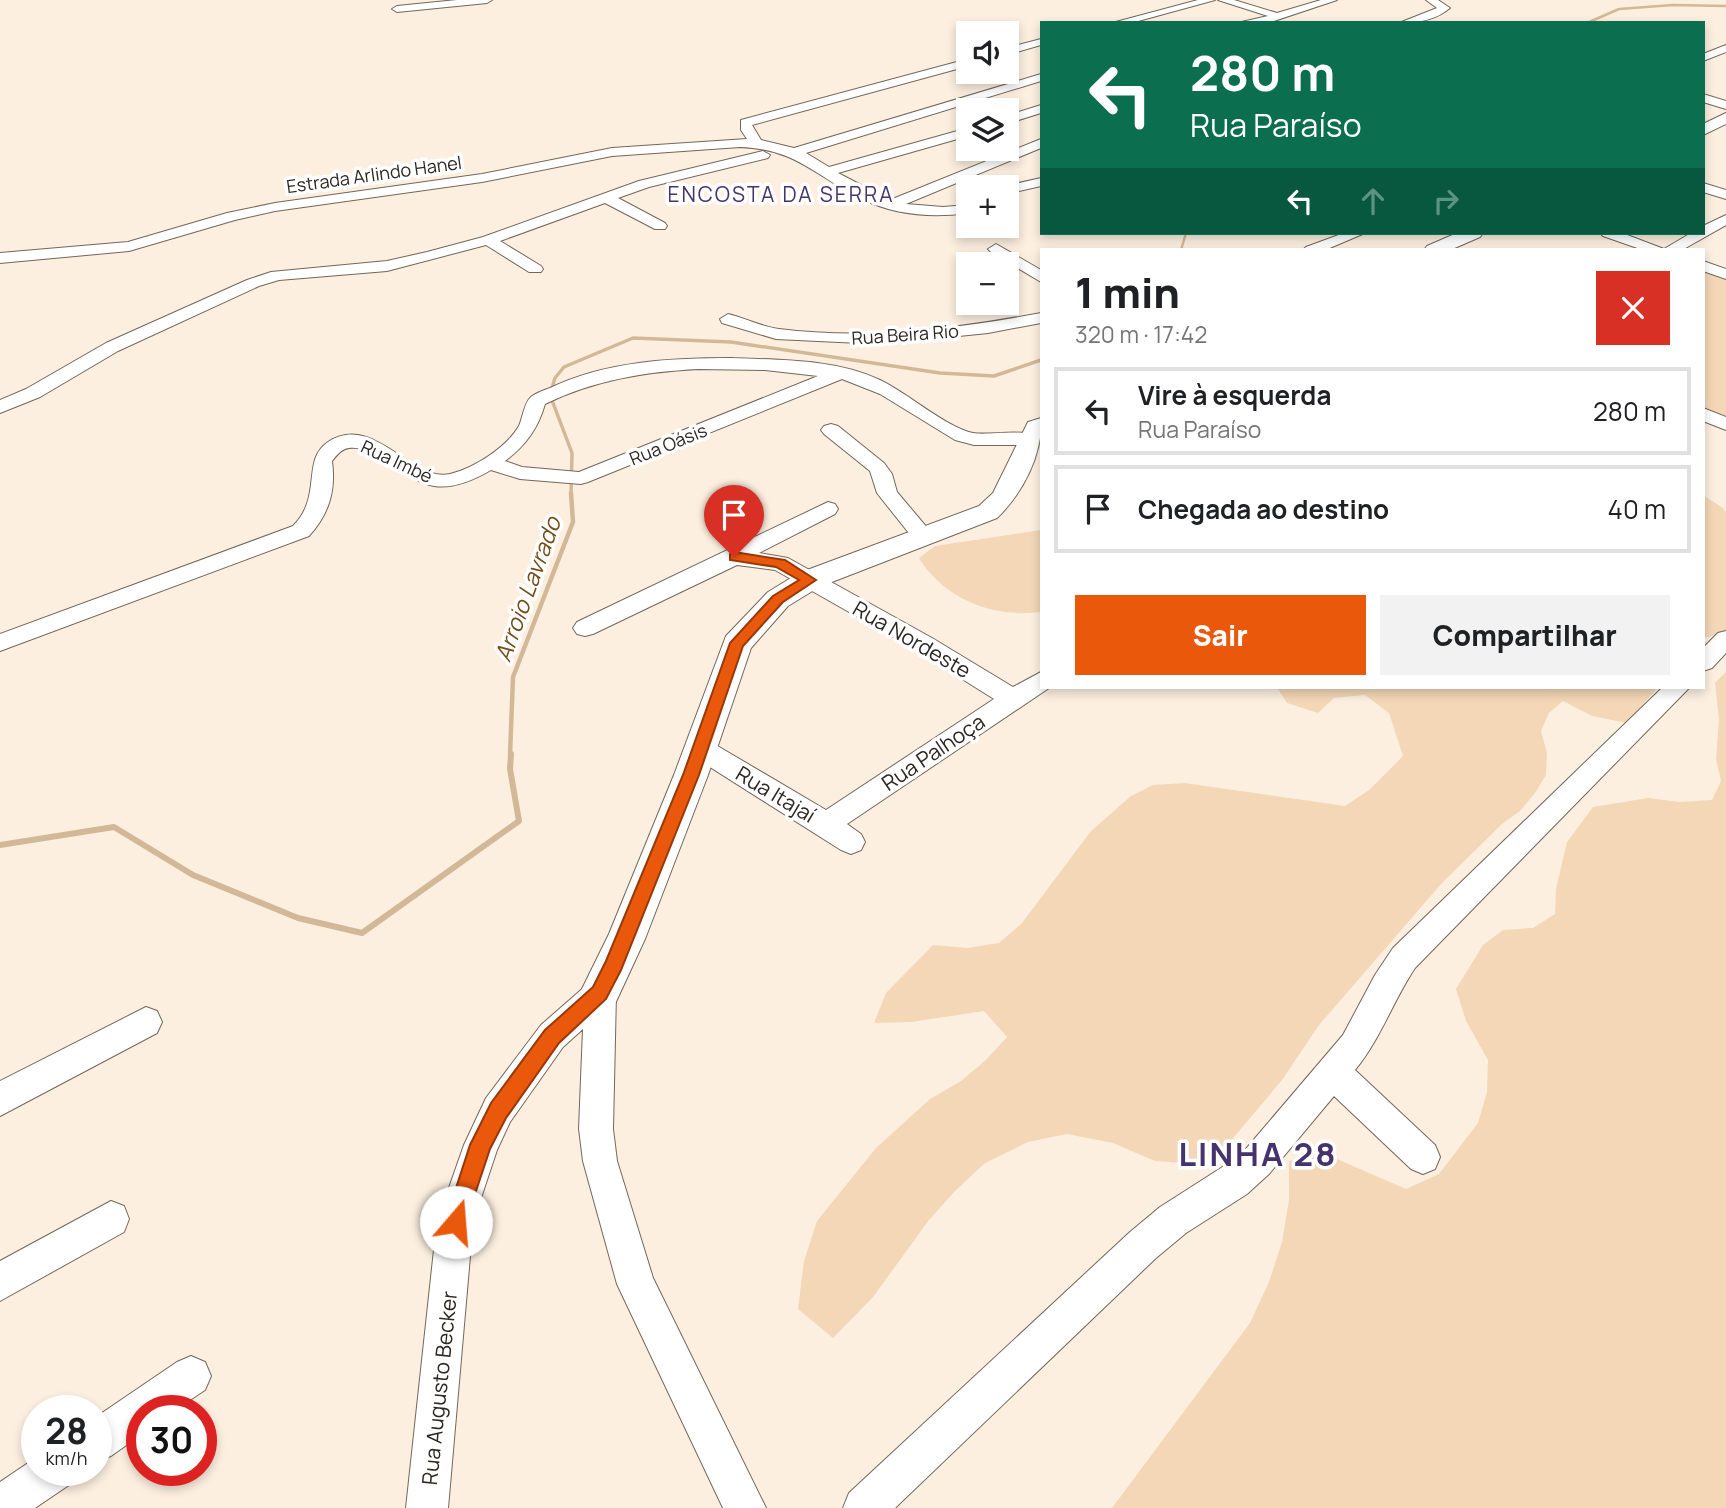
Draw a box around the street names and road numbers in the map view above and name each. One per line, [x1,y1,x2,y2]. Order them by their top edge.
street label: Estrada Arlindo Hanel [285,150,463,198]
street label: Rua Beira Rio [851,318,959,350]
street label: Rua Oásis [626,418,710,470]
street label: Rua Imbé [357,434,437,488]
street label: Rua Nordeste [848,594,976,684]
street label: Rua Palhoça [876,707,990,797]
street label: Rua Itajaí [731,759,821,829]
street label: Rua Augusto Becker [415,1289,463,1486]

